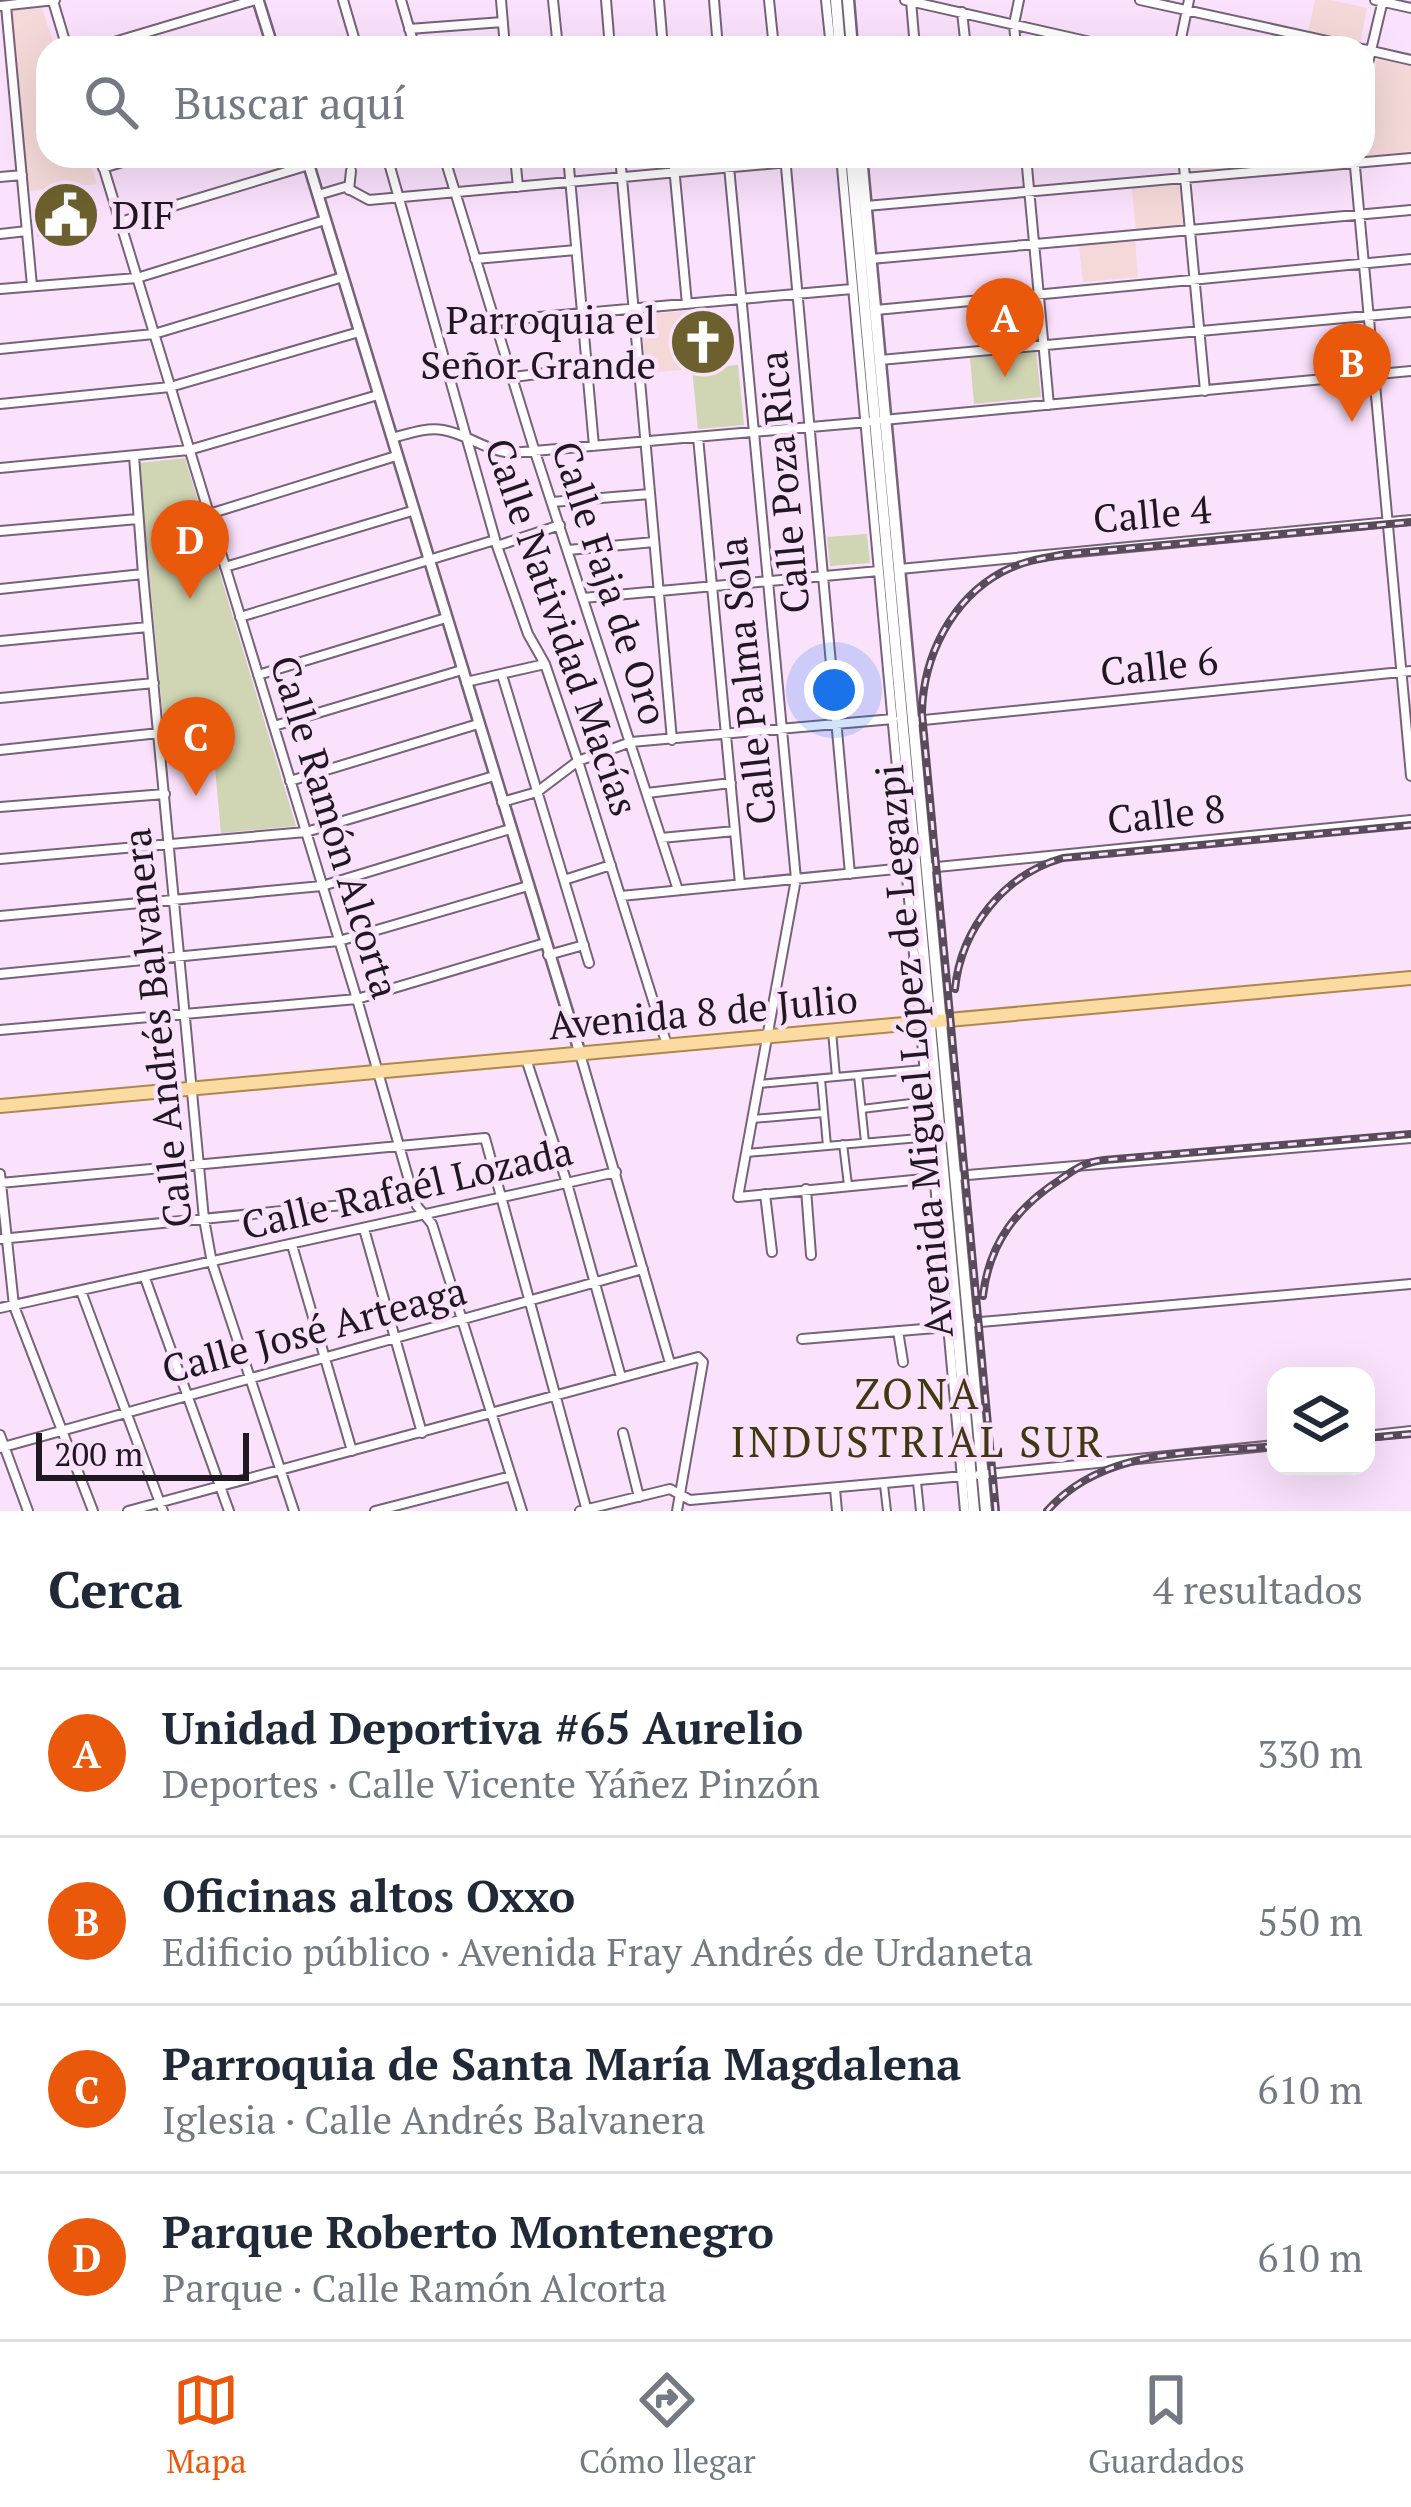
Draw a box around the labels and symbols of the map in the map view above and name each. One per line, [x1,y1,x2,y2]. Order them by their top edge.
public building icon: DIF [31,180,101,250]
place label: DIF [112,188,175,240]
pin: A [966,278,1044,377]
place label: Parroquia el Señor Grande [420,293,656,390]
church icon: Parroquia el Señor Grande [668,307,738,377]
pin: B [1313,323,1391,422]
street label: Calle Poza Rica [746,349,820,615]
street label: Calle Natividad Macías [474,431,652,822]
street label: Calle Faja de Oro [541,434,681,731]
street label: Calle 4 [1091,482,1213,544]
pin: D [151,500,229,599]
street label: Calle Palma Sola [705,535,787,827]
street label: Calle 6 [1097,633,1220,697]
street label: Calle Ramón Alcorta [259,649,413,1004]
your location [804,660,864,720]
pin: C [157,697,235,796]
street label: Avenida Miguel López de Legazpi [862,762,964,1340]
street label: Calle 8 [1104,781,1227,845]
street label: Calle Andrés Balvanera [109,826,203,1230]
street label: Avenida 8 de Julio [546,972,860,1050]
street label: Calle Rafaél Lozada [236,1124,577,1250]
street label: Calle José Arteaga [156,1263,472,1395]
district label: ZONA INDUSTRIAL SUR [731,1365,1105,1469]
scale bar [36,1427,249,1480]

